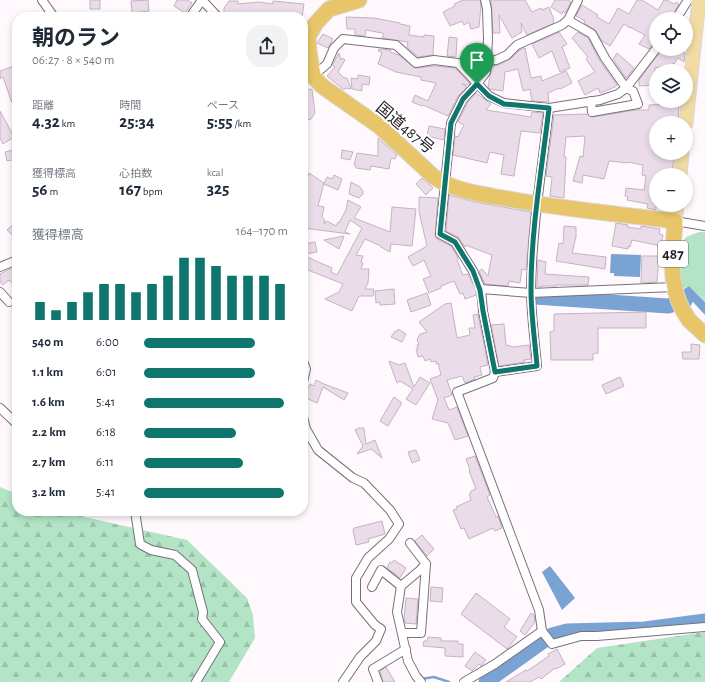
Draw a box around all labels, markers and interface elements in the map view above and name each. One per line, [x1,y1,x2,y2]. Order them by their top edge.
map controls [649,12,693,212]
button: locate [649,12,693,56]
button: share [246,25,288,67]
text: 朝のラン [32,27,120,49]
pin [460,43,494,84]
icon: arrive [466,49,488,71]
text: 06:27 · 8 × 540 m [32,54,114,67]
button: layers [649,64,693,108]
street label: 国道487号 [373,99,438,157]
text: 距離 [32,100,54,111]
text: 時間 [119,100,141,111]
text: ペース [207,100,239,111]
text: 4.32 [32,113,60,130]
text: 25:34 [119,113,154,130]
text: 5:55 [207,113,233,130]
button: + [649,116,693,160]
text: km [60,118,75,129]
text: /km [233,118,251,129]
text: kcal [207,167,223,178]
text: 獲得標高 [32,168,76,179]
text: 心拍数 [119,168,152,179]
button: − [649,168,693,212]
text: 325 [207,180,229,197]
text: 56 [32,181,48,198]
text: 167 [119,181,141,198]
text: m [48,186,58,197]
text: bpm [141,186,163,197]
text: 164–170 m [236,225,288,238]
text: 獲得標高 [32,229,84,242]
road number: 487 [658,241,688,267]
text: 540 m [32,336,63,349]
text: 6:00 [96,336,119,349]
text: 1.1 km [32,366,63,379]
text: 6:01 [96,366,116,379]
text: 1.6 km [32,396,65,409]
text: 5:41 [96,396,115,409]
text: 2.2 km [32,426,66,439]
text: 6:18 [96,426,116,439]
text: 2.7 km [32,456,66,469]
text: 6:11 [96,456,114,469]
text: 3.2 km [32,486,66,499]
text: 5:41 [96,486,115,499]

